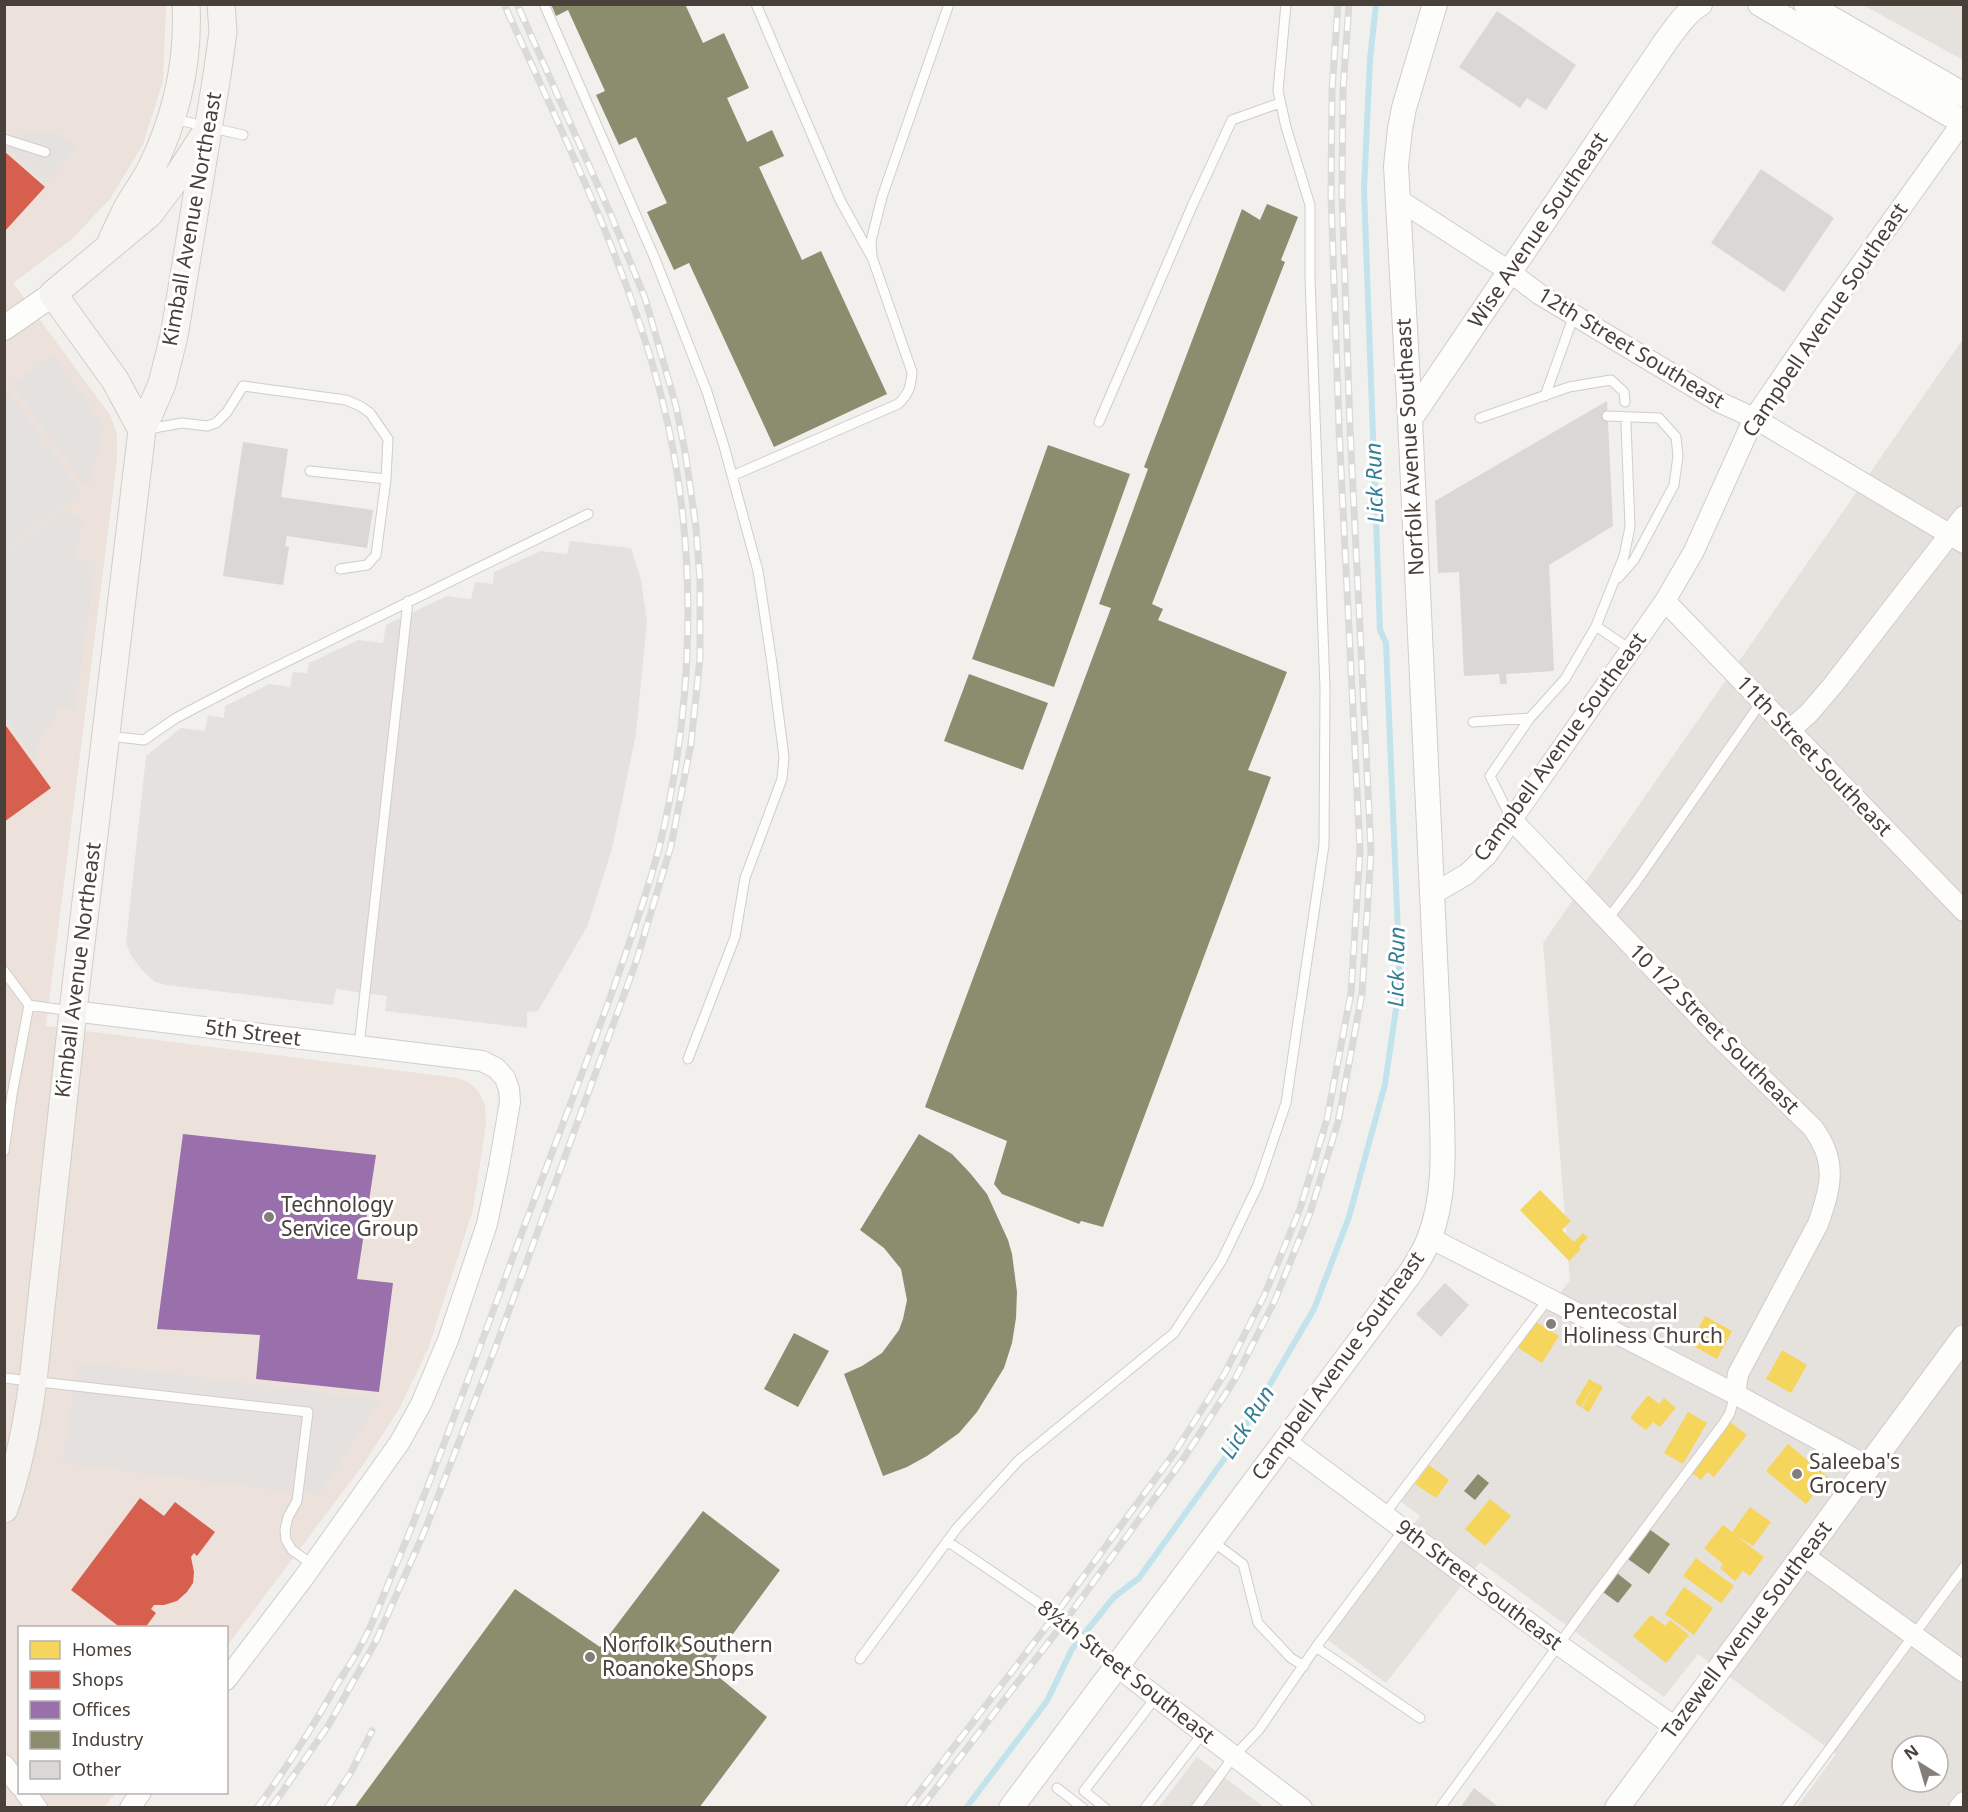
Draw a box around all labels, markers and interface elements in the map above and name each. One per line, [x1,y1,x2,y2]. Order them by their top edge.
street label: Kimball Avenue Northeast [155,89,227,348]
street label: Wise Avenue Southeast [1461,126,1613,333]
street label: Campbell Avenue Southeast [1735,196,1913,442]
street label: 12th Street Southeast [1533,280,1730,414]
street label: Norfolk Avenue Southeast [1388,317,1430,576]
water label: Lick Run [1357,442,1389,524]
street label: Campbell Avenue Southeast [1466,626,1652,867]
street label: 11th Street Southeast [1731,669,1899,842]
street label: Kimball Avenue Northeast [47,840,107,1099]
water label: Lick Run [1379,926,1411,1008]
street label: 10 1/2 Street Southeast [1624,937,1806,1120]
street label: 5th Street [203,1012,303,1052]
place label: Technology Service Group [281,1190,419,1242]
marker: Technology Service Group [262,1210,276,1224]
street label: Campbell Avenue Southeast [1244,1245,1430,1486]
place label: Pentecostal Holiness Church [1563,1297,1723,1349]
marker: Pentecostal Holiness Church [1544,1317,1558,1331]
water label: Lick Run [1212,1379,1280,1464]
place label: Saleeba's Grocery [1809,1447,1900,1499]
marker: Saleeba's Grocery [1790,1467,1804,1481]
street label: 9th Street Southeast [1391,1512,1569,1656]
street label: Tazewell Avenue Southeast [1655,1514,1838,1744]
street label: 8½th Street Southeast [1032,1593,1221,1749]
legend [18,1626,228,1794]
place label: Norfolk Southern Roanoke Shops [602,1630,773,1682]
text: Homes [72,1637,132,1661]
marker: Norfolk Southern Roanoke Shops [583,1650,597,1664]
text: Shops [72,1667,124,1691]
text: Offices [72,1697,131,1721]
text: Industry [72,1727,144,1751]
north arrow [1890,1734,1950,1794]
text: N [1899,1739,1923,1765]
text: Other [72,1757,122,1781]

